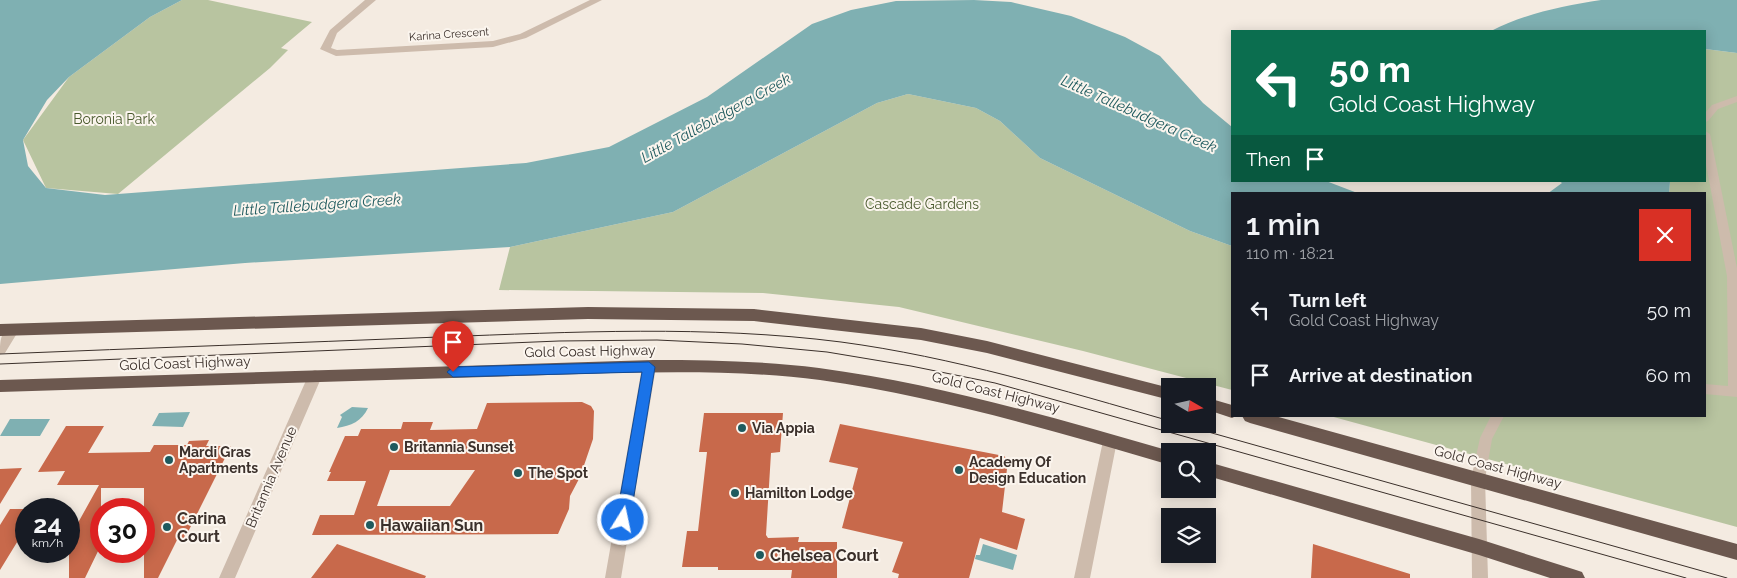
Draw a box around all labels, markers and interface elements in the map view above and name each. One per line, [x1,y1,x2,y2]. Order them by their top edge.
street label: Karina Crescent [409,25,490,44]
text: 50 m [1329,49,1411,90]
icon: left [1246,50,1311,115]
water label: Little Tallebudgera Creek [638,69,794,167]
water label: Little Tallebudgera Creek [1058,72,1220,156]
text: Gold Coast Highway [1329,91,1535,117]
park label: Boronia Park [73,111,155,127]
icon: arrive [1301,145,1329,173]
text: Then [1246,148,1291,170]
water label: Little Tallebudgera Creek [232,190,402,220]
park label: Cascade Gardens [865,196,979,212]
text: 1 min [1246,207,1321,242]
button: close [1639,209,1691,261]
text: 110 m · 18:21 [1246,244,1334,263]
text: Turn left [1289,289,1366,311]
icon: left [1246,296,1274,324]
text: 50 m [1647,299,1691,321]
text: Gold Coast Highway [1289,311,1439,330]
pin [432,321,474,372]
icon: arrive [439,328,467,356]
street label: Gold Coast Highway [524,342,656,360]
street label: Gold Coast Highway [119,353,251,373]
icon: arrive [1246,361,1274,389]
text: Arrive at destination [1289,364,1473,386]
text: 60 m [1646,364,1691,386]
street label: Gold Coast Highway [930,368,1062,416]
north arrow [1161,378,1216,432]
map controls [1161,378,1216,563]
place label: Via Appia [752,420,815,436]
marker: Via Appia [736,422,748,434]
street label: Britannia Avenue [242,424,300,530]
place label: Britannia Sunset [404,439,515,455]
marker: Britannia Sunset [388,441,400,453]
street label: Gold Coast Highway [1433,442,1564,492]
button: search [1161,443,1216,498]
place label: Mardi Gras Apartments [179,444,258,476]
marker: Mardi Gras Apartments [163,454,175,466]
place label: Academy Of Design Education [969,454,1086,486]
marker: Academy Of Design Education [953,464,965,476]
place label: The Spot [528,465,589,481]
marker: The Spot [512,467,524,479]
place label: Hamilton Lodge [745,485,853,501]
marker: Hamilton Lodge [729,487,741,499]
position arrow [596,493,648,545]
speed limit sign: 30 [90,498,155,563]
button: layers [1161,508,1216,563]
text: 24 [33,509,62,539]
place label: Carina Court [177,509,226,546]
place label: Hawaiian Sun [380,516,483,535]
marker: Hawaiian Sun [364,519,376,531]
marker: Carina Court [161,521,173,533]
text: km/h [32,536,63,550]
place label: Chelsea Court [770,546,879,565]
marker: Chelsea Court [754,549,766,561]

